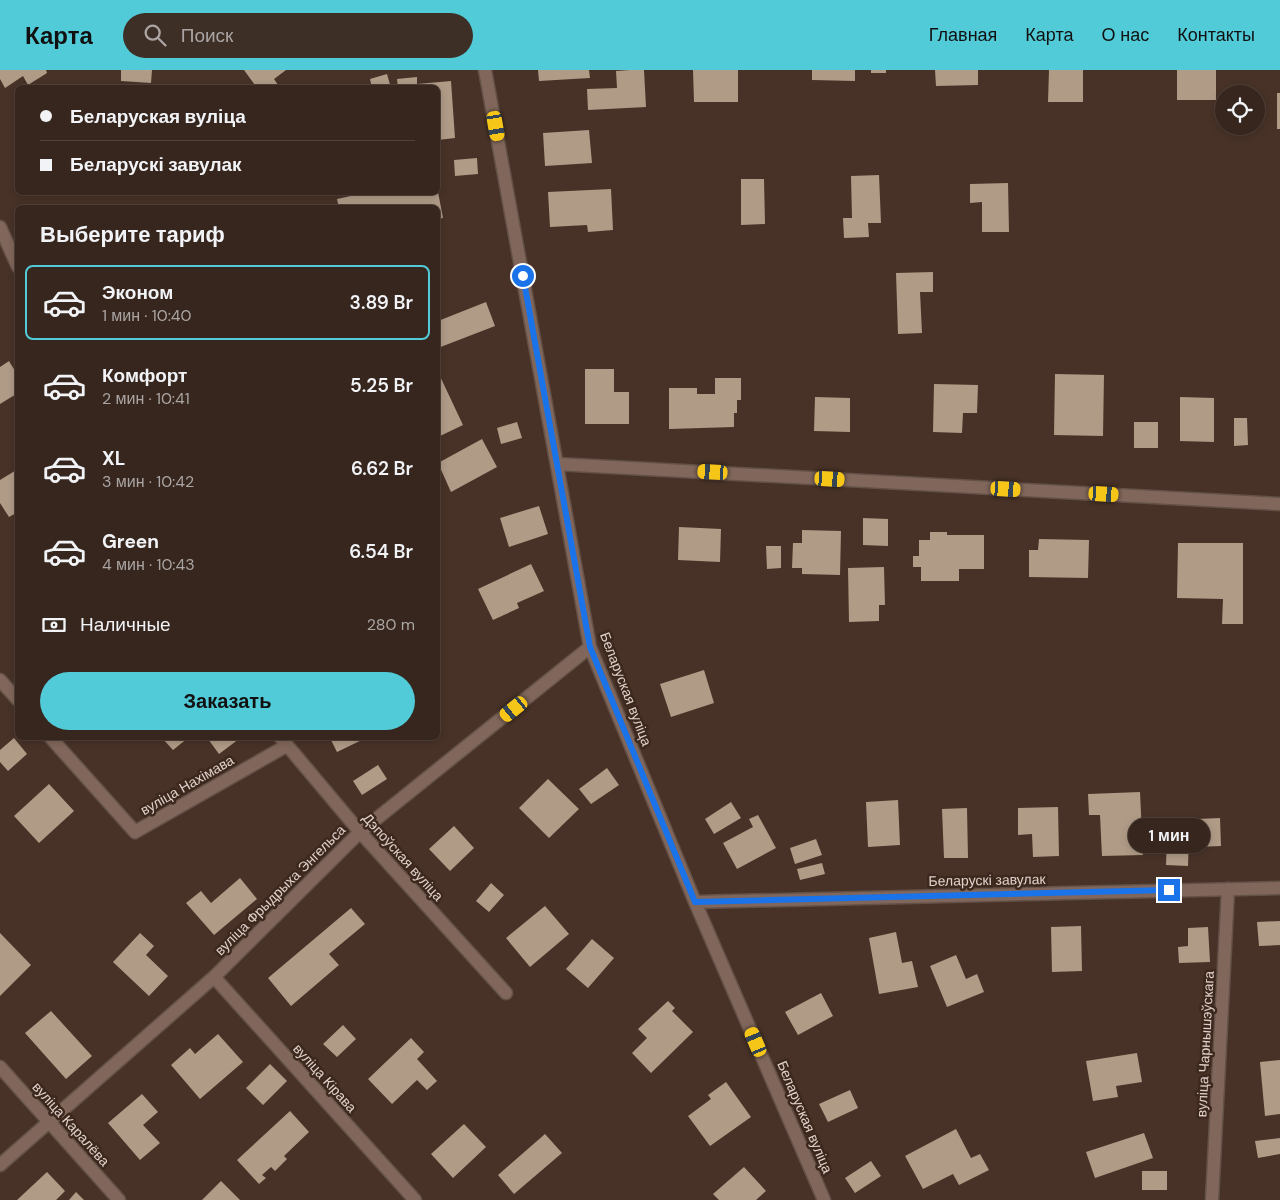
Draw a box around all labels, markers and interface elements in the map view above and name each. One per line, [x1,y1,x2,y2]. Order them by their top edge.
search box [123,13,473,58]
text: Карта [25,20,93,51]
icon: search [141,21,169,49]
text: Поиск [181,23,233,48]
text: Главная [929,23,997,47]
text: Карта [1025,23,1074,47]
text: О нас [1102,23,1149,47]
text: Контакты [1177,23,1255,47]
map controls [1215,85,1265,135]
button: locate [1215,85,1265,135]
text: Беларуская вуліца [70,104,246,129]
car [486,110,505,142]
text: Беларускі завулак [70,152,242,177]
text: Выберите тариф [40,220,225,249]
route start [512,265,534,287]
icon: car [42,280,87,325]
text: Эконом [102,280,173,305]
text: 3.89 Br [350,290,413,315]
text: 1 мин · 10:40 [102,305,192,326]
icon: car [42,363,87,408]
text: Комфорт [102,363,187,388]
text: 5.25 Br [350,373,413,398]
text: 2 мин · 10:41 [102,388,190,409]
icon: car [42,446,87,491]
text: XL [102,446,125,471]
text: 6.62 Br [351,456,413,481]
car [697,464,728,480]
text: 3 мин · 10:42 [102,471,194,492]
car [814,471,845,487]
car [990,481,1021,497]
car [1088,486,1119,502]
icon: car [42,529,87,574]
text: Green [102,529,159,554]
text: 6.54 Br [349,539,413,564]
text: 4 мин · 10:43 [102,554,195,575]
icon: cash [40,611,68,639]
text: Наличные [80,612,171,637]
text: 280 m [367,614,415,635]
street label: Беларуская вуліца [596,630,656,749]
button: Заказать [40,672,415,730]
car [497,694,530,724]
street label: вуліца Нахімава [137,751,237,819]
street label: Дэпоўская вуліца [359,809,447,905]
callout: 1 мин [1128,818,1210,852]
street label: вуліца Фрыдрыха Энгельса [211,821,349,959]
text: 1 мин [1149,825,1189,846]
street label: Беларускі завулак [928,870,1047,890]
route end [1158,879,1180,901]
street label: вуліца Чарнышэўскага [1192,970,1218,1118]
car [743,1025,768,1059]
street label: вуліца Кірава [289,1040,361,1116]
street label: Беларуская вуліца [773,1058,837,1176]
street label: вуліца Каралёва [28,1078,114,1170]

